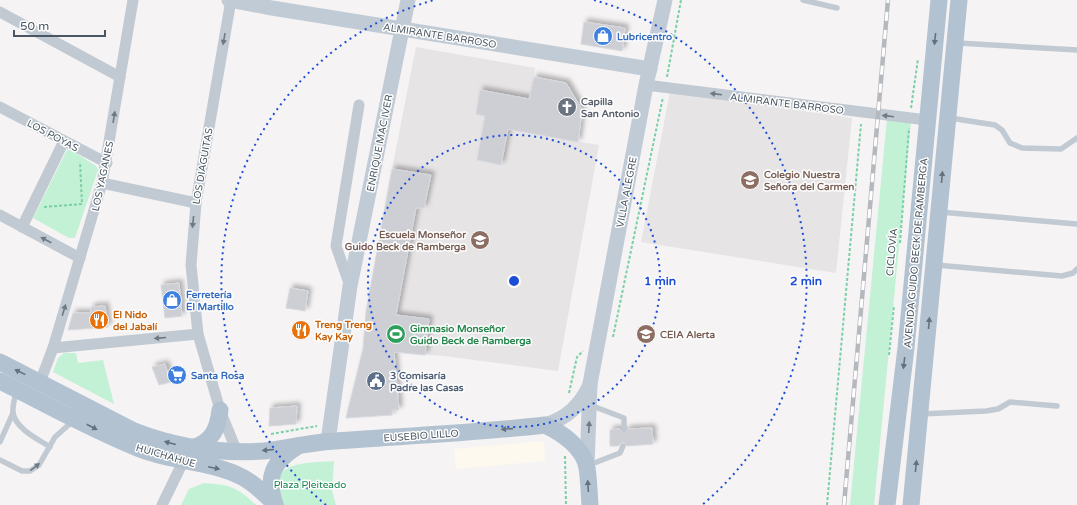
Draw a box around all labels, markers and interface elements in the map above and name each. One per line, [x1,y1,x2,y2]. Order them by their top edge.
scale bar [14,12,105,38]
text: 50 m [20,19,49,33]
street label: ALMIRANTE BARROSO [382,21,497,51]
shop icon: Lubricentro [592,25,614,47]
place label: Lubricentro [617,31,672,43]
one-way arrow [221,33,227,45]
one-way arrow [932,33,938,45]
one-way arrow [710,91,722,97]
street label: ALMIRANTE BARROSO [729,91,844,117]
street label: ENRIQUE MAC IVER [365,94,395,193]
church icon: Capilla San Antonio [556,96,578,118]
place label: Capilla San Antonio [581,96,639,120]
one-way arrow [111,111,117,123]
one-way arrow [882,113,894,119]
street label: LOS POYAS [25,117,80,154]
street label: LOS DIAGUITAS [190,127,216,205]
street label: LOS YAGANES [90,140,116,212]
street label: VILLA ALEGRE [614,156,640,229]
street label: AVENIDA GUIDO BECK DE RAMBERGA [902,158,930,349]
school or university icon: Colegio Nuestra Señora del Carmen [739,169,761,191]
place label: Colegio Nuestra Señora del Carmen [764,169,854,193]
one-way arrow [939,171,946,183]
one-way arrow [190,216,197,228]
street label: CICLOVÍA [884,228,900,276]
place label: Escuela Monseñor Guido Beck de Ramberga [345,229,466,253]
school or university icon: Escuela Monseñor Guido Beck de Ramberga [469,229,491,251]
one-way arrow [40,236,52,243]
centre of rings [507,274,521,288]
text: 1 min [644,274,676,288]
text: 2 min [790,274,822,288]
shop icon: Ferretería El Martillo [161,289,183,311]
place label: Ferretería El Martillo [186,289,234,313]
one-way arrow [61,304,67,316]
restaurant icon: El Nido del Jabalí [88,309,110,331]
place label: El Nido del Jabalí [113,309,158,333]
one-way arrow [925,317,932,329]
restaurant icon: Treng Treng Kay Kay [290,319,312,341]
place label: Treng Treng Kay Kay [314,319,372,343]
sports icon: Gimnasio Monseñor Guido Beck de Ramberga [385,323,407,345]
place label: Gimnasio Monseñor Guido Beck de Ramberga [410,323,532,347]
school or university icon: CEIA Alerta [635,323,657,345]
place label: CEIA Alerta [660,329,715,341]
one-way arrow [154,334,166,341]
one-way arrow [901,357,907,369]
supermarket icon: Santa Rosa [166,364,188,386]
one-way arrow [14,369,26,375]
place label: Santa Rosa [191,370,245,382]
public building icon: 3 Comisaría Padre las Casas [365,370,387,392]
place label: 3 Comisaría Padre las Casas [390,370,464,394]
one-way arrow [586,420,592,433]
one-way arrow [86,424,97,430]
one-way arrow [500,425,513,432]
street label: EUSEBIO LILLO [383,427,459,445]
one-way arrow [164,440,176,446]
street label: HUICHAHUE [135,442,197,470]
one-way arrow [262,447,274,453]
one-way arrow [912,460,919,472]
one-way arrow [29,463,40,471]
one-way arrow [208,465,220,471]
park label: Plaza Pleiteado [274,479,346,491]
one-way arrow [585,480,592,492]

